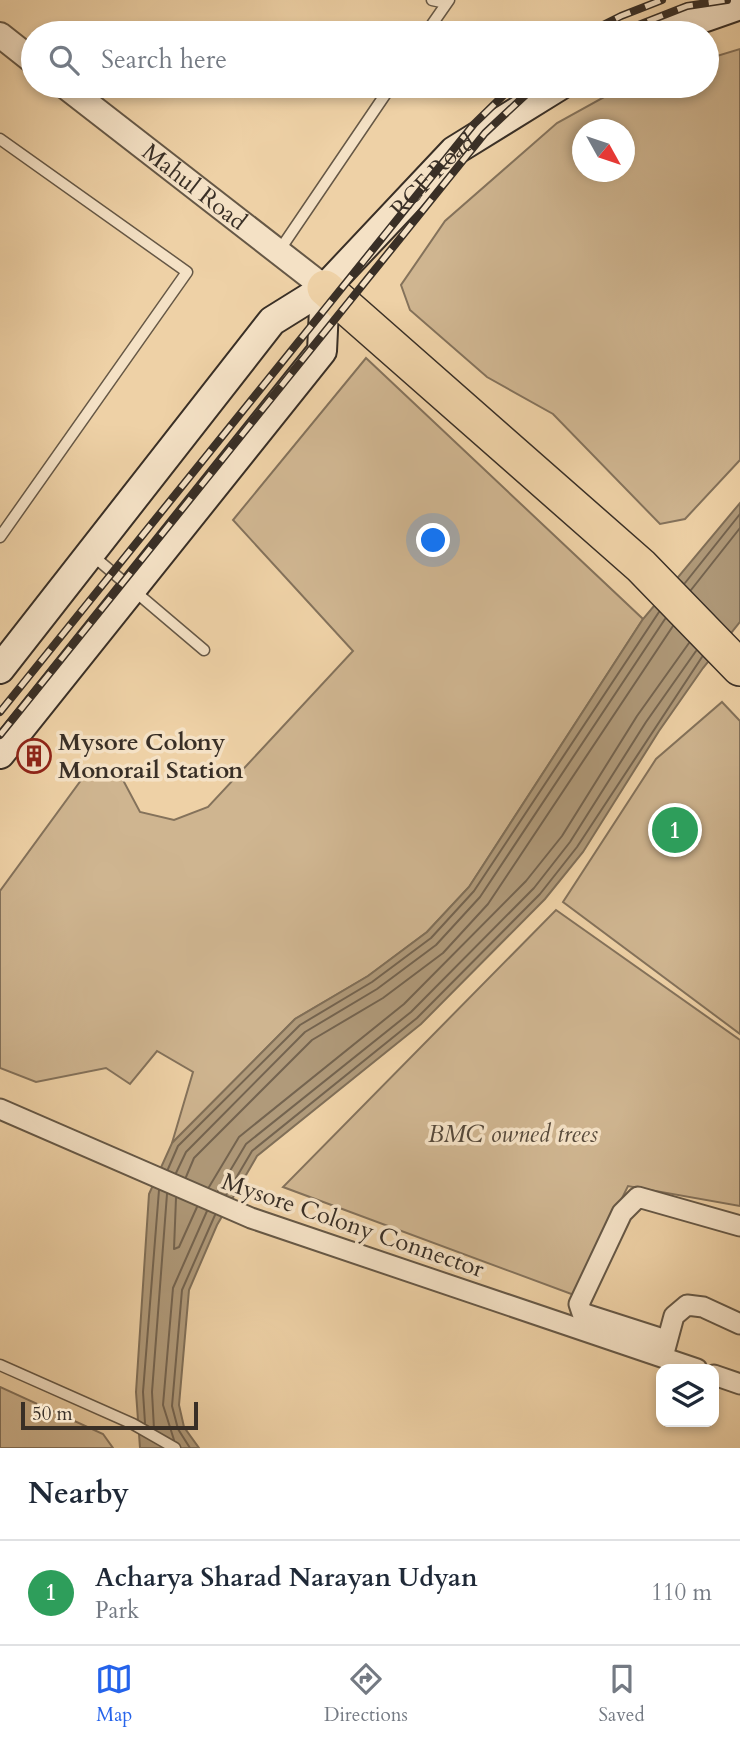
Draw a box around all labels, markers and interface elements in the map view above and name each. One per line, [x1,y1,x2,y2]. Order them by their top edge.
search box [21,21,719,98]
icon: search [45,41,83,79]
text: Search here [101,42,227,77]
north arrow [572,119,635,182]
street label: RCF Road [383,126,482,225]
street label: Mahul Road [135,136,254,238]
your location [416,523,450,557]
place label: Mysore Colony Monorail Station [58,726,244,787]
building icon: Mysore Colony Monorail Station [15,737,53,775]
pin: 1 [652,804,698,856]
park label: BMC owned trees [428,1118,598,1151]
street label: Mysore Colony Connector [217,1165,489,1286]
map controls [656,1364,719,1427]
button: layers [656,1364,719,1427]
scale bar [21,1399,198,1431]
text: 50 m [32,1401,73,1427]
text: Nearby [28,1473,129,1514]
text: Acharya Sharad Narayan Udyan [95,1560,478,1595]
text: 1 [45,1577,57,1608]
text: 110 m [651,1577,712,1608]
text: Park [95,1595,139,1626]
tab: Map [95,1660,133,1728]
tab: Directions [324,1660,408,1728]
tab: Saved [599,1660,645,1728]

